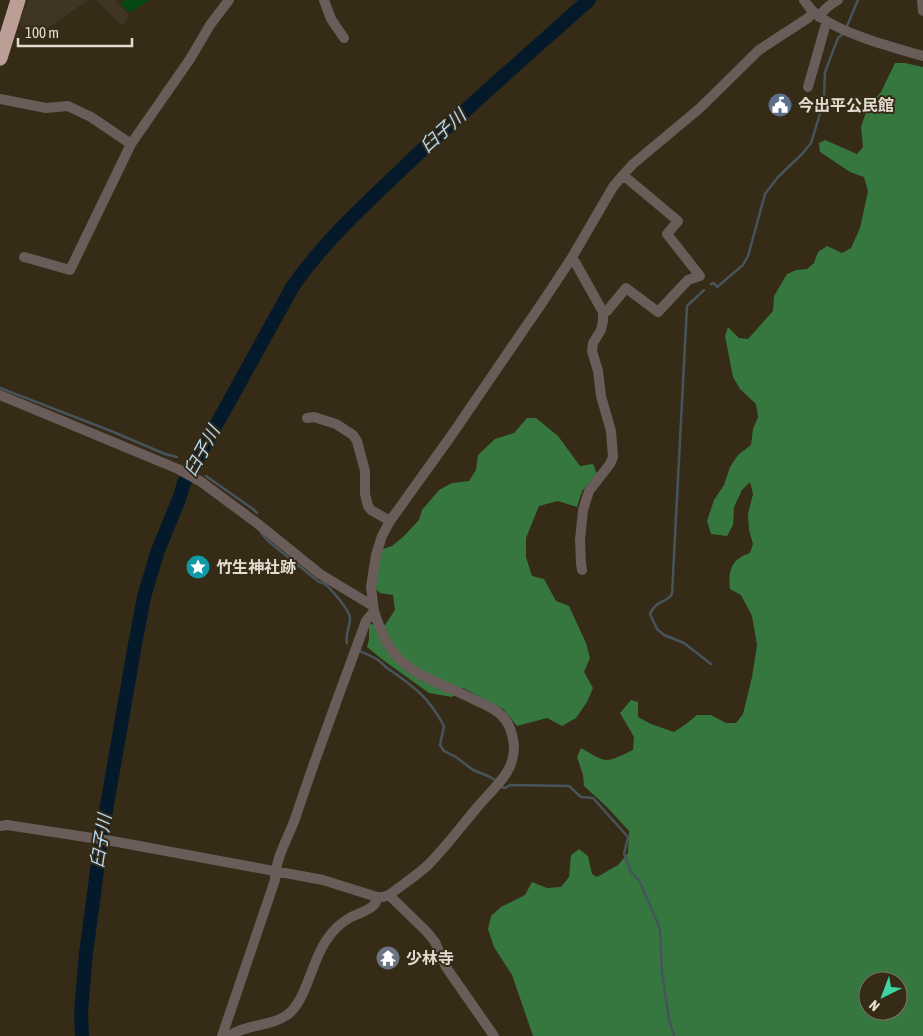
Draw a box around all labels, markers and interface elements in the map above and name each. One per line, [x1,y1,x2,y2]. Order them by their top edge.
scale bar [18,15,131,47]
text: 100 m [25,24,59,41]
public building icon: 今出平公民館 [767,92,793,118]
place label: 今出平公民館 [798,96,894,114]
water label: 臼子川 [416,103,471,156]
water label: 臼子川 [179,420,225,479]
place icon: 竹生神社跡 [185,554,211,580]
place label: 竹生神社跡 [216,558,296,576]
water label: 臼子川 [86,811,115,869]
temple icon: 少林寺 [375,945,401,971]
place label: 少林寺 [406,949,454,967]
north arrow [858,971,908,1021]
text: N [866,997,883,1014]

